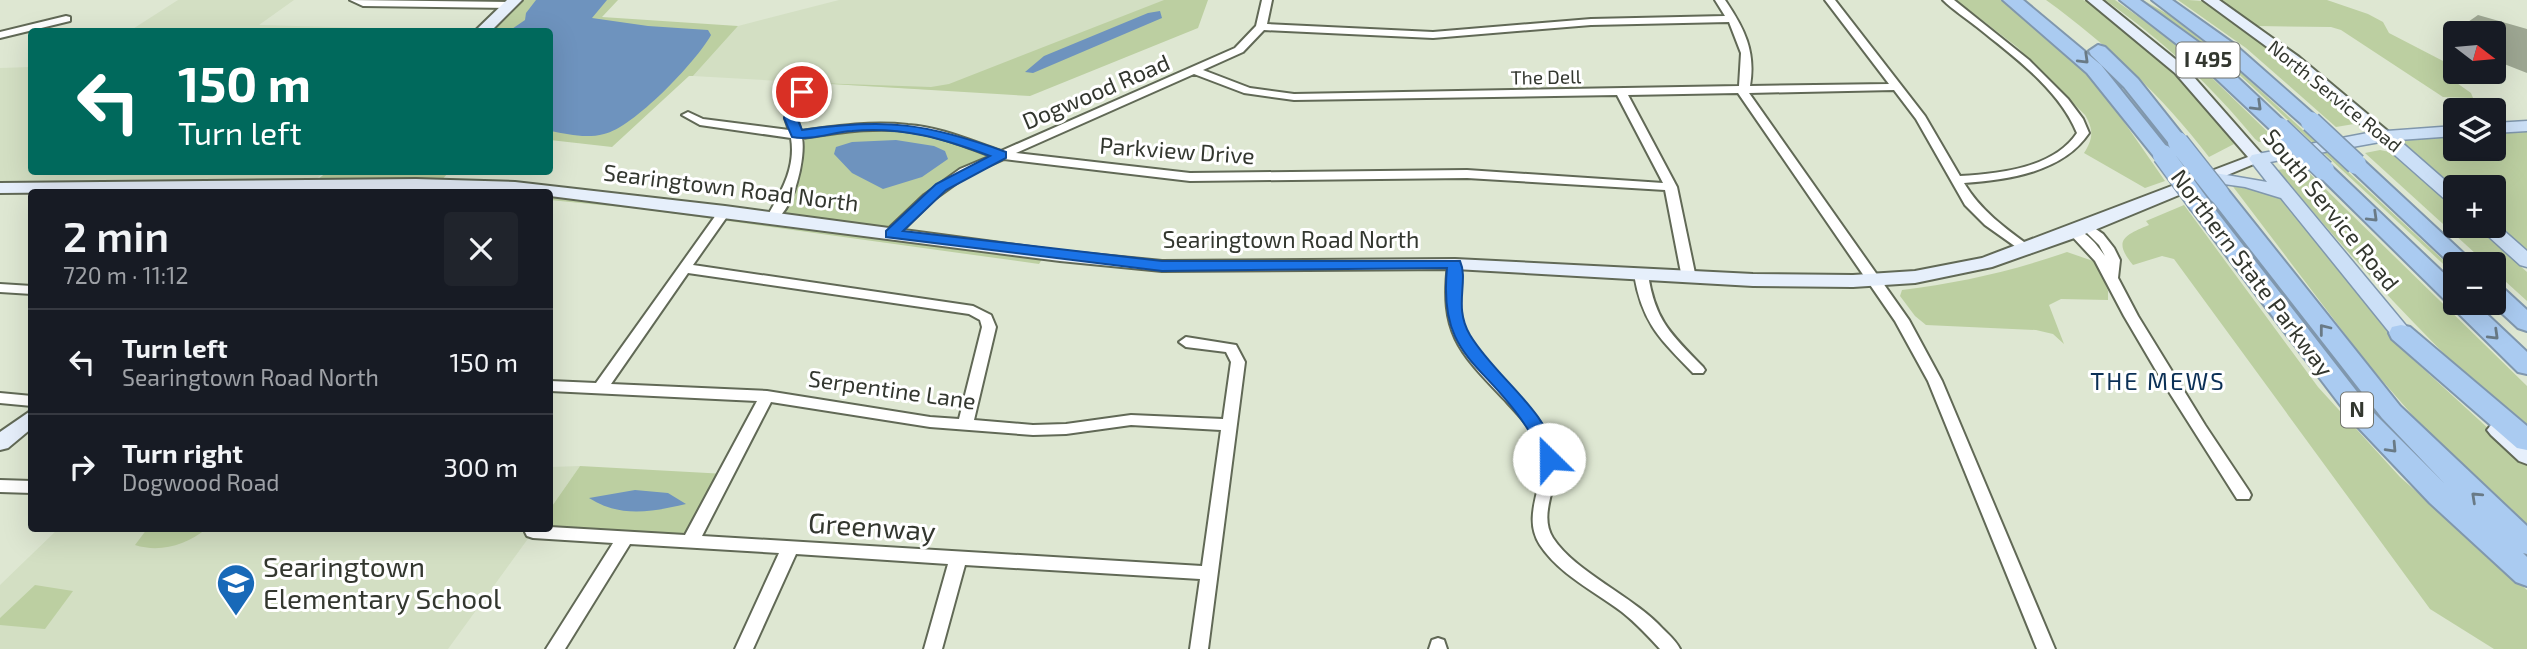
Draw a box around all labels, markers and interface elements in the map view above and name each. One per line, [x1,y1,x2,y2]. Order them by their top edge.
north arrow [2443,21,2506,84]
map controls [2443,21,2506,315]
street label: North Service Road [2264,35,2407,156]
road number: I 495 [2176,42,2240,78]
street label: Dogwood Road [1018,47,1174,135]
one-way arrow [2075,50,2088,63]
text: 150 m [178,53,311,112]
icon: left [63,56,154,147]
pin [772,62,832,122]
street label: The Dell [1510,64,1582,89]
icon: arrive [783,73,821,111]
one-way arrow [2249,97,2262,110]
button: layers [2443,98,2506,161]
text: Turn left [178,113,302,151]
street label: South Service Road [2258,123,2406,296]
street label: Parkview Drive [1099,131,1256,169]
street label: Searingtown Road North [602,157,860,217]
street label: Northern State Parkway [2166,163,2340,381]
button: + [2443,175,2506,238]
one-way arrow [2364,209,2377,222]
text: 2 min [63,210,169,260]
button: close [444,212,518,286]
street label: Searingtown Road North [1163,225,1419,253]
button: − [2443,252,2506,315]
text: 720 m · 11:12 [63,261,188,289]
one-way arrow [2319,324,2332,336]
one-way arrow [2486,326,2499,339]
text: Turn left [122,332,228,363]
icon: left [63,343,101,381]
text: 150 m [449,346,518,377]
text: Searingtown Road North [122,363,379,391]
street label: Serpentine Lane [807,363,978,415]
district label: THE MEWS [2090,366,2226,395]
road number: N [2341,392,2373,428]
position arrow [1512,422,1586,496]
text: Turn right [122,437,243,468]
one-way arrow [2384,440,2397,453]
icon: right [63,448,101,486]
text: 300 m [444,451,518,482]
text: Dogwood Road [122,468,279,496]
one-way arrow [2471,493,2484,506]
street label: Greenway [807,505,937,547]
place label: Searingtown Elementary School [263,549,502,615]
school or university icon: Searingtown Elementary School [215,562,257,617]

